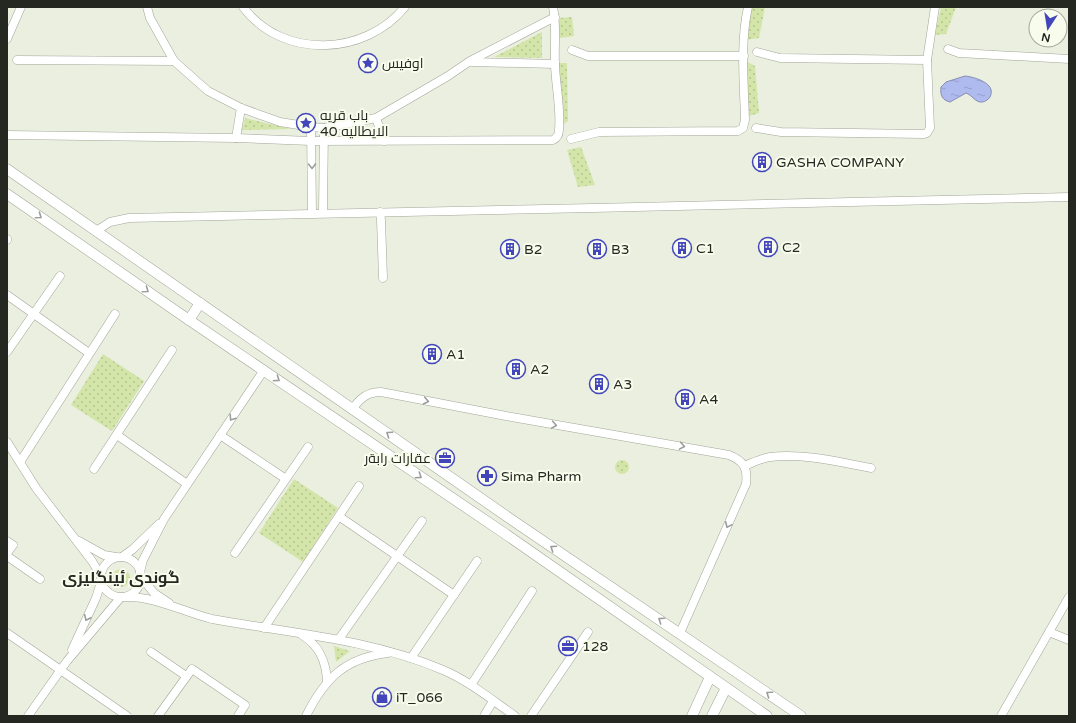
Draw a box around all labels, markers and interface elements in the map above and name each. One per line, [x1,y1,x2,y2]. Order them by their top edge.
north arrow [1028,8,1068,48]
text: N [1040,30,1052,45]
place icon: اوفيس [357,52,379,74]
place label: اوفيس [382,55,423,72]
place label: باب قريه الايطاليه 40 [320,107,388,140]
place icon: باب قريه الايطاليه 40 [295,112,317,134]
building icon: GASHA COMPANY [751,151,773,173]
place label: GASHA COMPANY [776,154,904,171]
one-way arrow [308,163,316,169]
one-way arrow [35,211,42,219]
building icon: C2 [757,236,779,258]
building icon: C1 [671,237,693,259]
building icon: B2 [499,238,521,260]
building icon: B3 [586,238,608,260]
place label: C2 [782,239,801,256]
place label: C1 [696,240,715,257]
place label: B2 [524,241,543,258]
place label: B3 [611,241,630,258]
one-way arrow [142,285,149,293]
building icon: A1 [421,343,443,365]
place label: A1 [446,346,465,363]
building icon: A2 [505,358,527,380]
place label: A2 [530,361,549,378]
building icon: A3 [588,373,610,395]
one-way arrow [273,374,280,382]
place label: A3 [613,376,632,393]
building icon: A4 [674,388,696,410]
place label: A4 [699,391,718,408]
one-way arrow [423,396,429,405]
one-way arrow [229,414,237,421]
one-way arrow [551,420,557,428]
one-way arrow [386,431,393,439]
one-way arrow [679,442,685,450]
office icon: عقارات رابةر [434,447,456,469]
place label: عقارات رابةر [364,450,431,467]
pharmacy icon: Sima Pharm [476,465,498,487]
place label: Sima Pharm [501,468,581,485]
one-way arrow [415,471,422,479]
one-way arrow [725,520,733,528]
one-way arrow [551,546,558,553]
district label: گوندی ئینگلیزی [62,568,180,588]
one-way arrow [84,614,92,622]
one-way arrow [658,618,665,625]
office icon: 128 [557,635,579,657]
place label: 128 [582,638,609,655]
shop icon: iT_066 [371,686,393,708]
place label: iT_066 [396,689,443,706]
one-way arrow [766,692,773,699]

